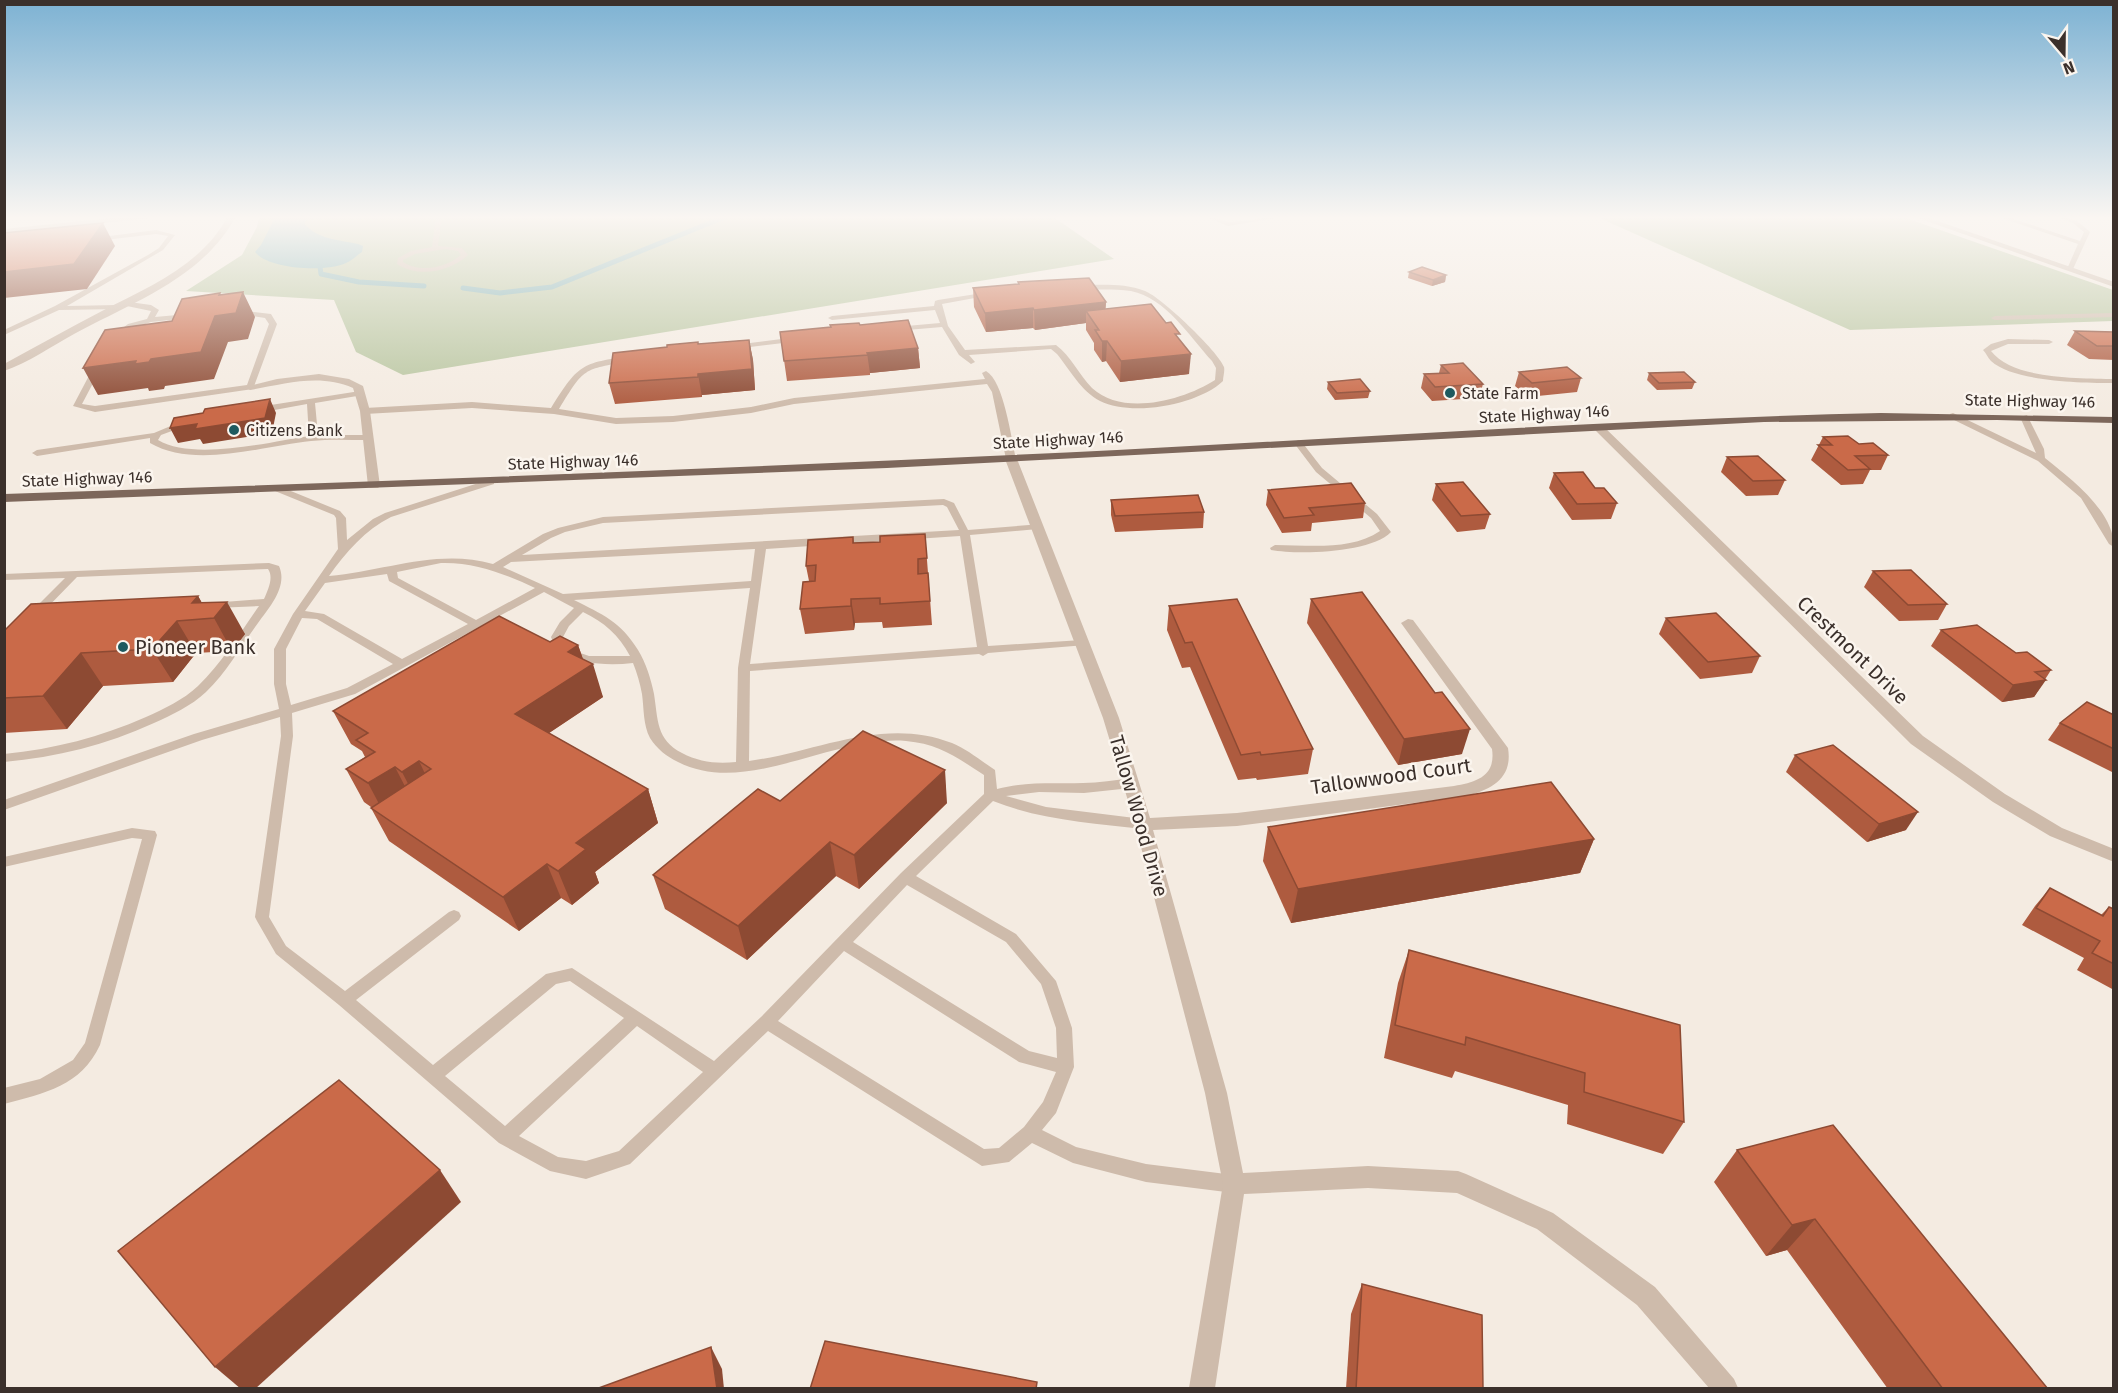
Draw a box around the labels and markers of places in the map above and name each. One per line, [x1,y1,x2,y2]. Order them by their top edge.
place label: State Farm [1462,384,1539,403]
marker: State Farm [1443,386,1457,400]
place label: Citizens Bank [246,421,343,440]
marker: Citizens Bank [227,423,241,437]
place label: Pioneer Bank [135,635,256,659]
marker: Pioneer Bank [116,640,130,654]

